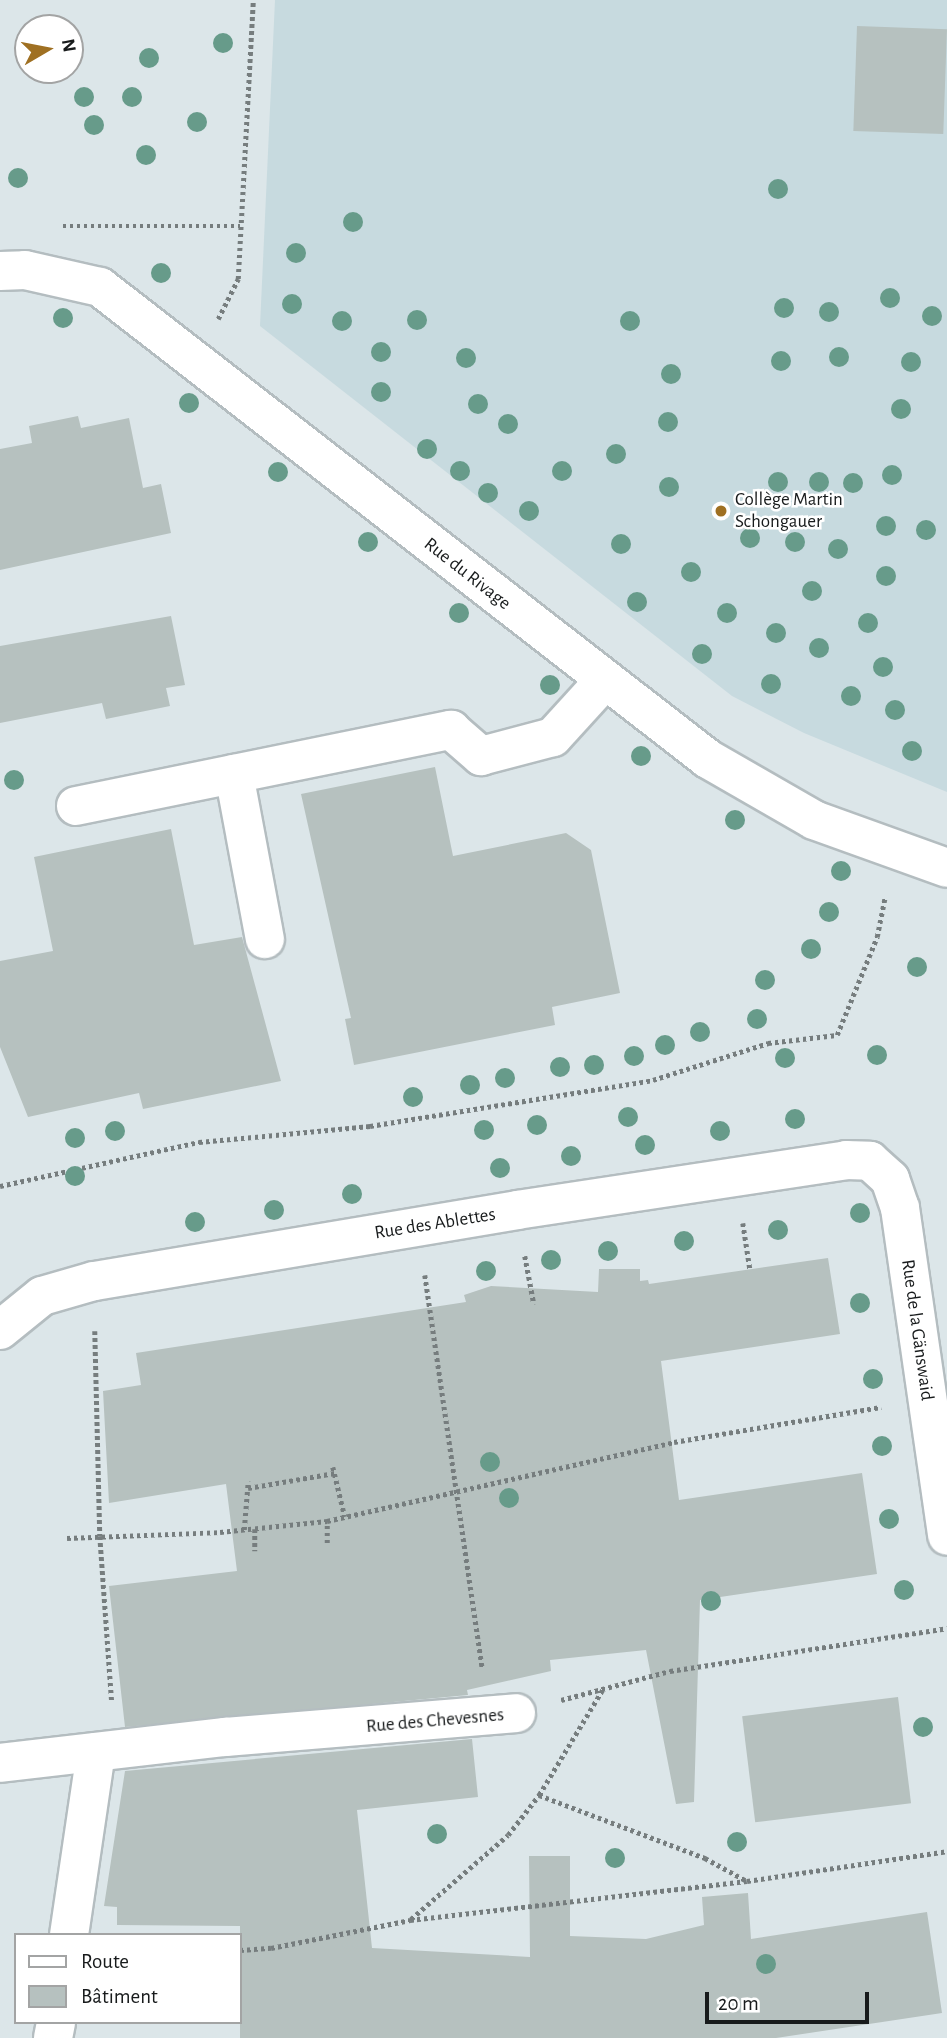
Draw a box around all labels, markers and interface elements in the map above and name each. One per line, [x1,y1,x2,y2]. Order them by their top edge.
north arrow [14,14,84,84]
text: N [58,37,79,54]
place label: Collège Martin Schongauer [735,489,843,533]
marker: Collège Martin Schongauer [713,503,729,519]
street label: Rue du Rivage [419,533,515,615]
street label: Rue des Ablettes [373,1203,497,1245]
street label: Rue de la Gänswaid [896,1258,938,1402]
street label: Rue des Chevesnes [365,1704,505,1738]
legend [14,1933,242,2024]
text: Route [81,1951,129,1972]
scale bar [709,1979,874,2023]
text: Bâtiment [81,1986,158,2007]
text: 20 m [718,1993,759,2014]

